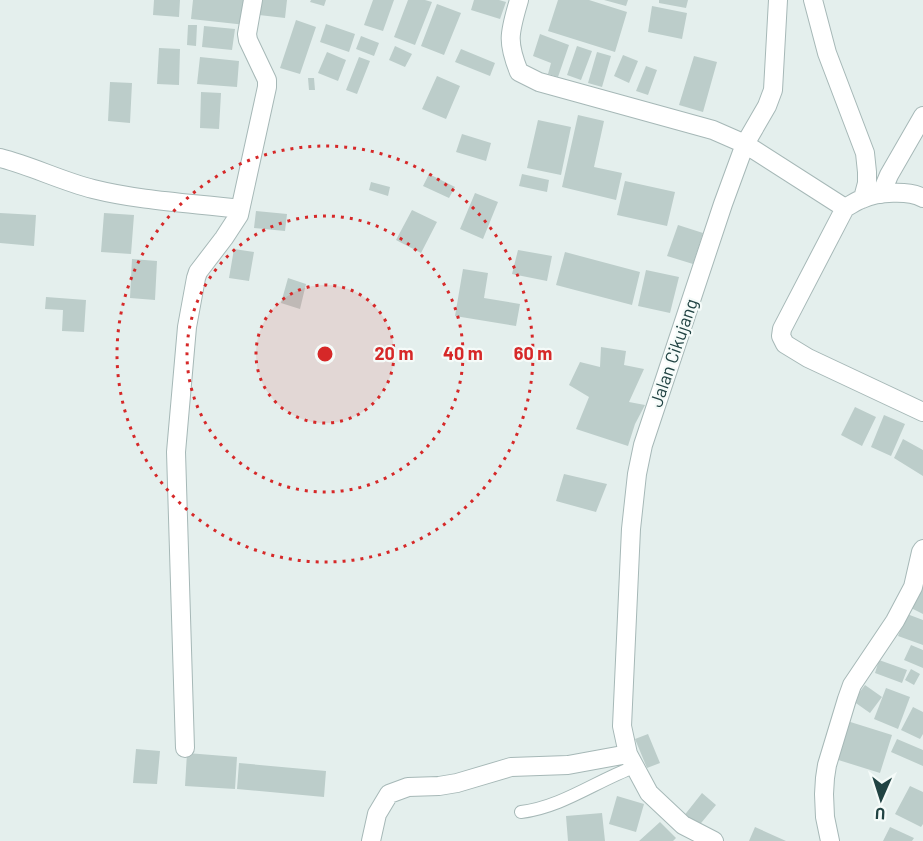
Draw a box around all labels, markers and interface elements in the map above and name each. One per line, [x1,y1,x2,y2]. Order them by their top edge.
street label: Jalan Cikujang [644,296,702,410]
text: 20 m [375,342,413,364]
text: 40 m [443,342,483,364]
text: 60 m [514,342,552,364]
centre of rings [315,344,335,364]
north arrow [851,769,911,829]
text: U [875,805,886,824]

